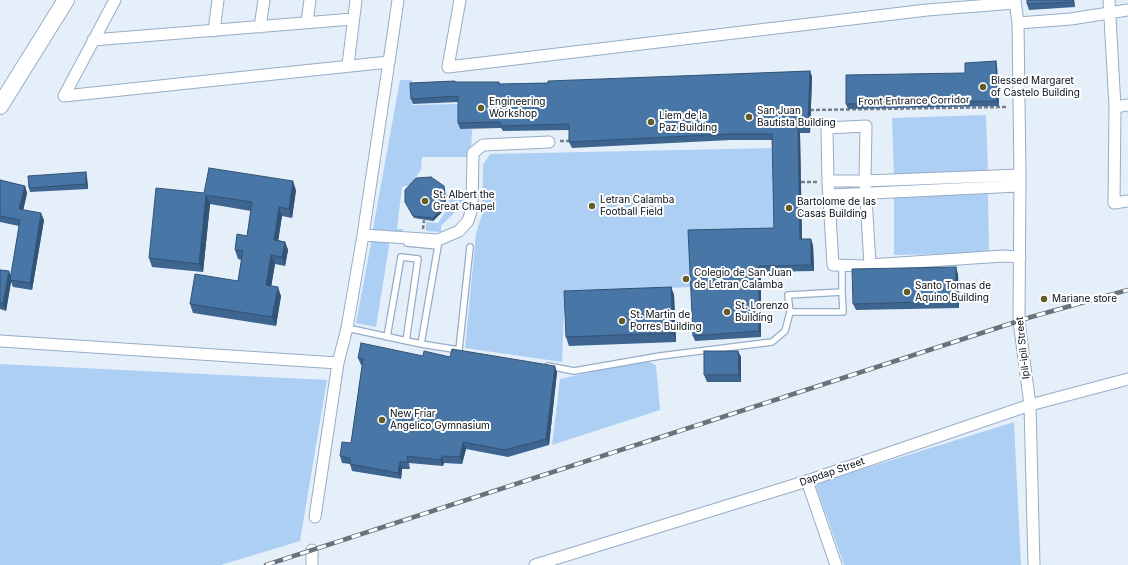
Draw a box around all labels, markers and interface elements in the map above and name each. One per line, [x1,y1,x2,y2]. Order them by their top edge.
place label: Blessed Margaret of Castelo Building [991,75,1080,98]
marker: Blessed Margaret of Castelo Building [978,82,988,92]
street label: Front Entrance Corridor [858,94,970,108]
place label: Engineering Workshop [489,96,545,120]
marker: Engineering Workshop [476,103,486,113]
place label: San Juan Bautista Building [757,105,836,128]
place label: Liem de la Paz Building [659,110,717,134]
marker: San Juan Bautista Building [744,112,754,122]
marker: Liem de la Paz Building [646,117,656,127]
place label: St. Albert the Great Chapel [433,189,495,212]
place label: Letran Calamba Football Field [600,194,674,218]
marker: St. Albert the Great Chapel [420,196,430,206]
place label: Bartolome de las Casas Building [797,196,876,220]
marker: Letran Calamba Football Field [587,201,597,211]
marker: Bartolome de las Casas Building [784,203,794,213]
place label: Colegio de San Juan de Letran Calamba [694,267,792,290]
marker: Colegio de San Juan de Letran Calamba [681,274,691,284]
place label: Santo Tomas de Aquino Building [915,280,991,304]
marker: Santo Tomas de Aquino Building [902,287,912,297]
place label: Mariane store [1052,293,1117,305]
marker: Mariane store [1039,294,1049,304]
place label: St. Lorenzo Building [735,300,789,324]
marker: St. Lorenzo Building [722,307,732,317]
place label: St. Martin de Porres Building [630,309,702,332]
marker: St. Martin de Porres Building [617,316,627,326]
street label: Ipil-ipil Street [1014,316,1032,380]
place label: New Friar Angelico Gymnasium [390,408,490,432]
marker: New Friar Angelico Gymnasium [377,415,387,425]
street label: Dapdap Street [798,455,866,489]

